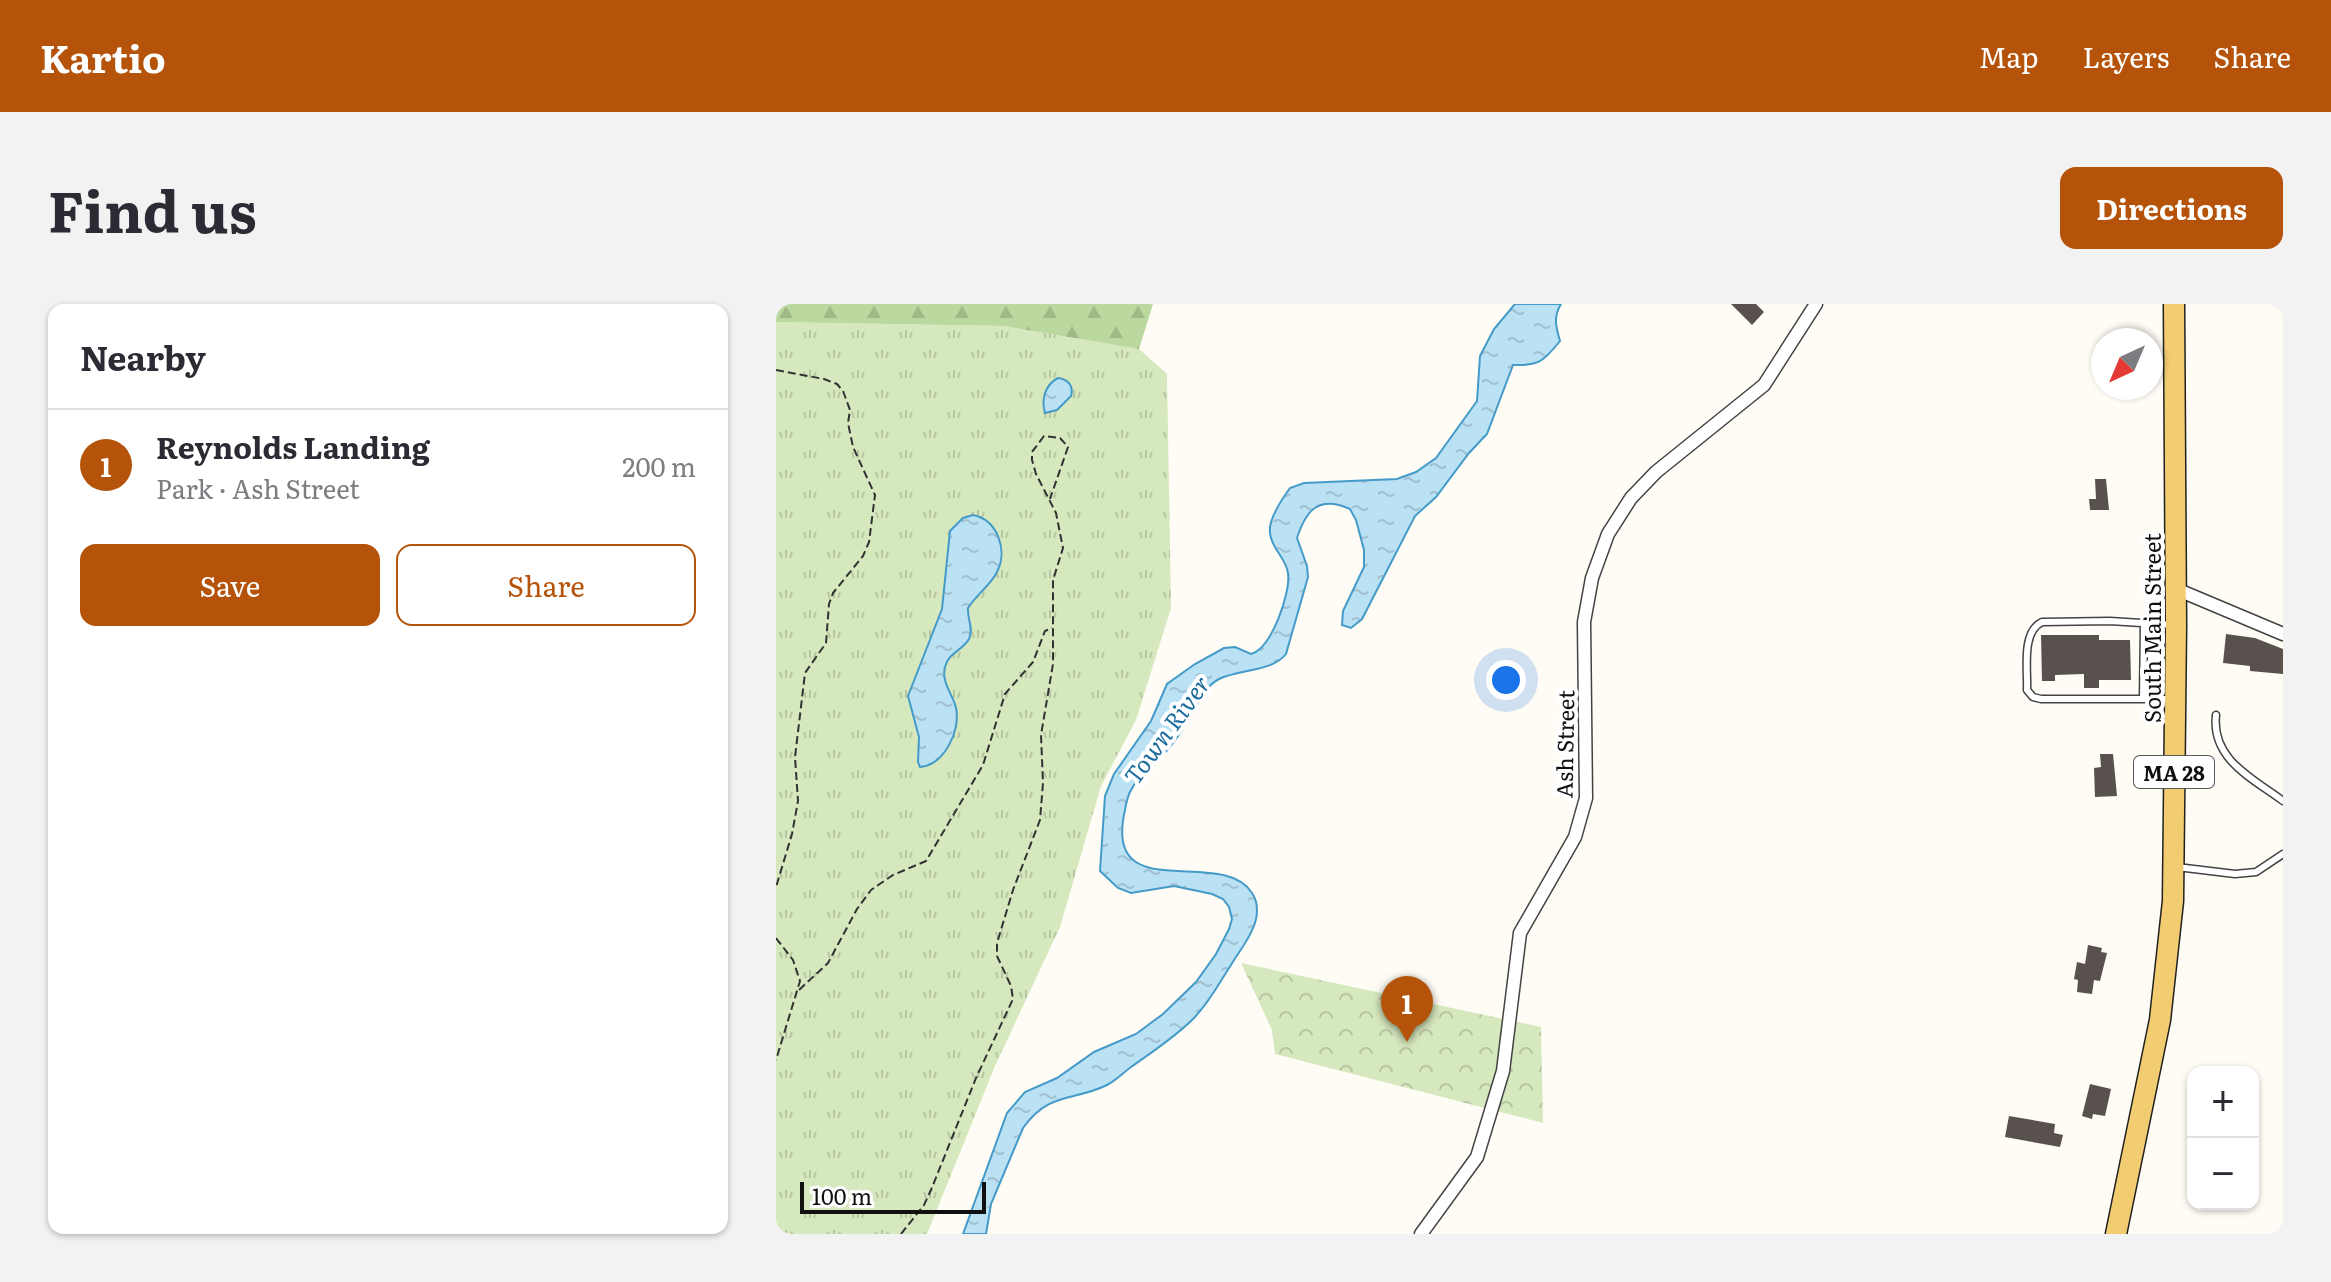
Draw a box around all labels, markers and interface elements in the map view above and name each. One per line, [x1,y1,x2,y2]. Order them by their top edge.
text: Kartio [40,28,166,85]
text: Map [1979,35,2038,77]
text: Layers [2082,35,2169,77]
text: Share [2213,35,2291,77]
text: Find us [48,167,257,250]
button: Directions [2060,167,2283,249]
north arrow [2091,328,2163,400]
text: Nearby [80,331,206,381]
text: Reynolds Landing [156,424,430,468]
text: 1 [101,446,111,485]
text: 200 m [622,446,696,485]
text: Park · Ash Street [156,468,360,507]
street label: South Main Street [2135,533,2168,723]
button: Save [80,544,380,626]
button: Share [396,544,696,626]
your location [1486,660,1526,700]
water label: Town River [1115,668,1217,790]
street label: Ash Street [1547,690,1581,798]
road number: MA 28 [2134,756,2214,788]
pin: 1 [1381,976,1433,1042]
map controls [2187,1066,2259,1210]
button: + [2187,1066,2259,1138]
button: − [2187,1138,2259,1210]
scale bar [800,1178,986,1214]
text: 100 m [812,1179,872,1212]

